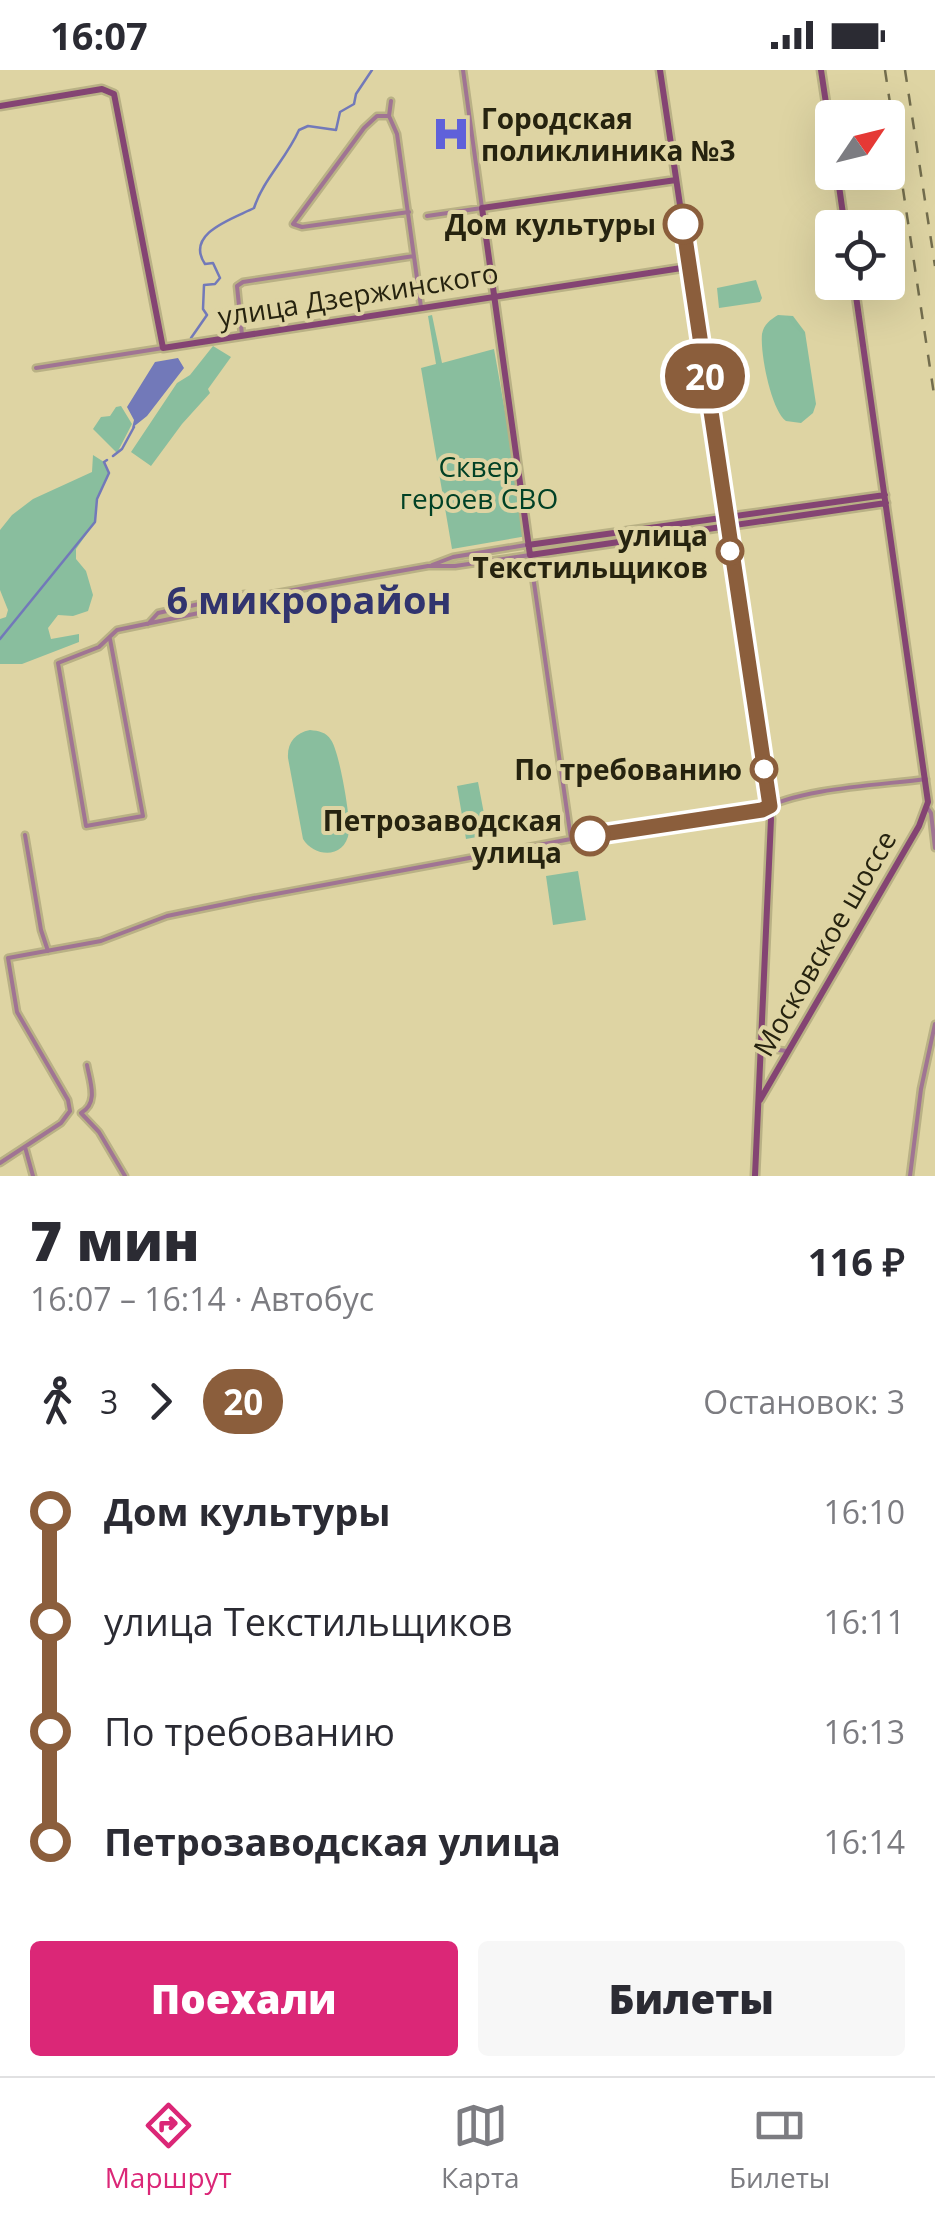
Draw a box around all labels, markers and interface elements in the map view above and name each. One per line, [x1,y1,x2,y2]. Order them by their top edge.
text: 16:07 [50,9,148,61]
place label: Городская поликлиника №3 [481,99,735,169]
north arrow [815,100,905,190]
map controls [815,100,905,300]
hospital icon: Городская поликлиника №3 [430,113,472,155]
place label: Дом культуры [445,205,656,243]
marker: Дом культуры [664,205,702,243]
button: locate [815,210,905,300]
street label: улица Дзержинского [215,253,501,335]
line badge: 20 [660,344,750,408]
text: 20 [685,353,725,400]
park label: Сквер героев СВО [400,447,558,517]
place label: улица Текстильщиков [473,516,708,586]
marker: улица Текстильщиков [717,538,743,564]
district label: 6 микрорайон [166,573,452,625]
place label: По требованию [514,750,742,788]
marker: По требованию [751,756,777,782]
place label: Петрозаводская улица [323,801,562,871]
marker: Петрозаводская улица [571,817,609,855]
street label: Московское шоссе [744,823,904,1063]
text: 7 мин [30,1202,200,1277]
text: 116 ₽ [808,1235,905,1287]
text: 16:07 – 16:14 · Автобус [30,1277,374,1320]
icon: walk [30,1374,85,1429]
icon: forward [133,1374,188,1429]
text: 20 [223,1378,263,1425]
text: 3 [100,1380,118,1423]
text: Остановок: 3 [703,1380,905,1423]
text: Дом культуры [104,1485,390,1537]
text: 16:10 [823,1490,905,1533]
text: улица Текстильщиков [104,1595,513,1647]
text: 16:11 [823,1600,905,1643]
text: По требованию [104,1705,395,1757]
text: 16:13 [823,1710,905,1753]
text: Петрозаводская улица [104,1815,561,1867]
text: 16:14 [823,1820,905,1863]
button: Поехали [30,1941,458,2056]
button: Билеты [478,1941,905,2056]
tab: Маршрут [105,2098,232,2196]
tab: Карта [441,2098,520,2196]
tab: Билеты [729,2098,830,2196]

